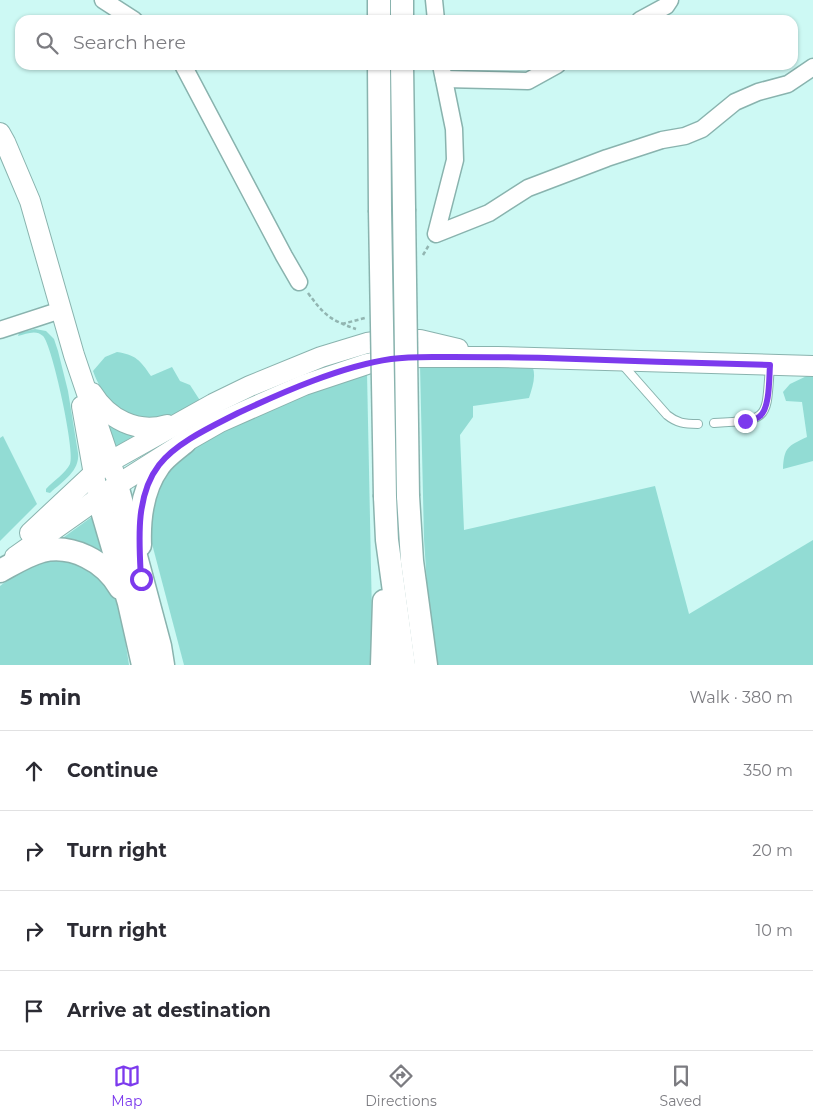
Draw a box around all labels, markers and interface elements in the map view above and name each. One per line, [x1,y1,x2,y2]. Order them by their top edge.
search box [15,15,798,70]
icon: search [33,29,61,57]
text: Search here [73,31,186,54]
route end [734,410,757,433]
route start [130,568,153,591]
text: 5 min [20,685,81,710]
text: Walk · 380 m [689,688,793,707]
icon: ahead [20,757,48,785]
text: Continue [67,759,158,782]
text: 350 m [743,761,793,780]
icon: right [20,837,48,865]
text: Turn right [67,839,167,862]
text: 20 m [752,841,793,860]
icon: right [20,917,48,945]
text: Turn right [67,919,167,942]
text: 10 m [755,921,793,940]
icon: arrive [20,997,48,1025]
text: Arrive at destination [67,999,271,1022]
tab: Map [111,1062,142,1110]
tab: Directions [365,1062,437,1110]
tab: Saved [660,1062,702,1110]

